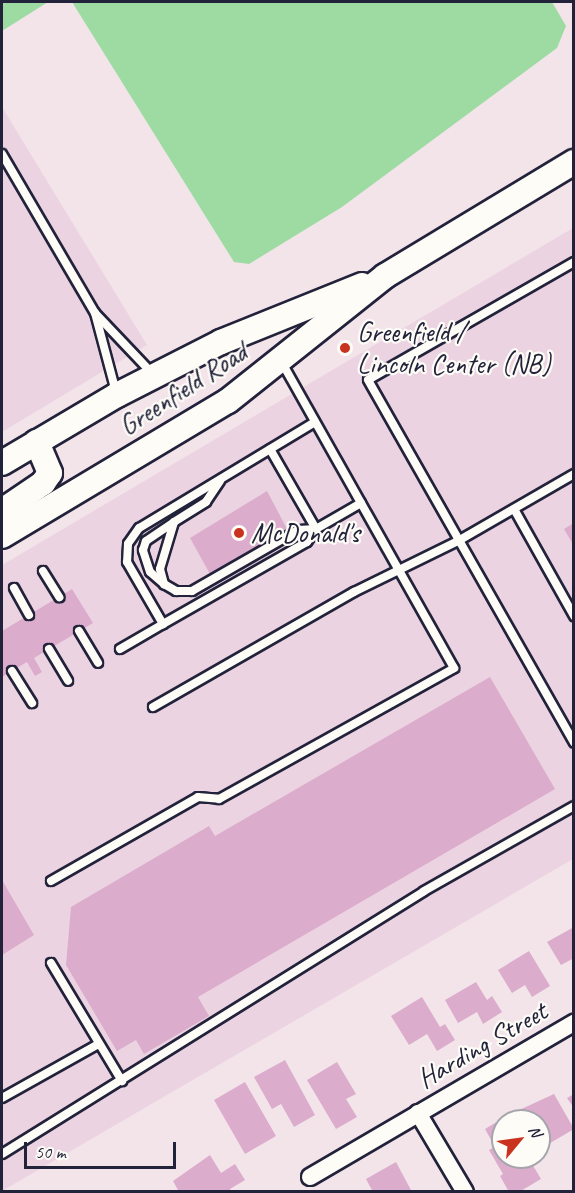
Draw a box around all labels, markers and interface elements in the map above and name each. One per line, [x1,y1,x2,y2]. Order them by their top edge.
place label: Greenfield / Lincoln Center (NB) [357,315,551,381]
street label: Greenfield Road [113,335,253,443]
marker: Greenfield / Lincoln Center (NB) [338,341,352,355]
place label: McDonald's [251,516,360,550]
marker: McDonald's [232,526,246,540]
street label: Harding Street [411,994,553,1096]
north arrow [491,1109,551,1169]
text: N [524,1122,546,1140]
scale bar [27,1130,178,1168]
text: 50 m [35,1141,66,1163]

